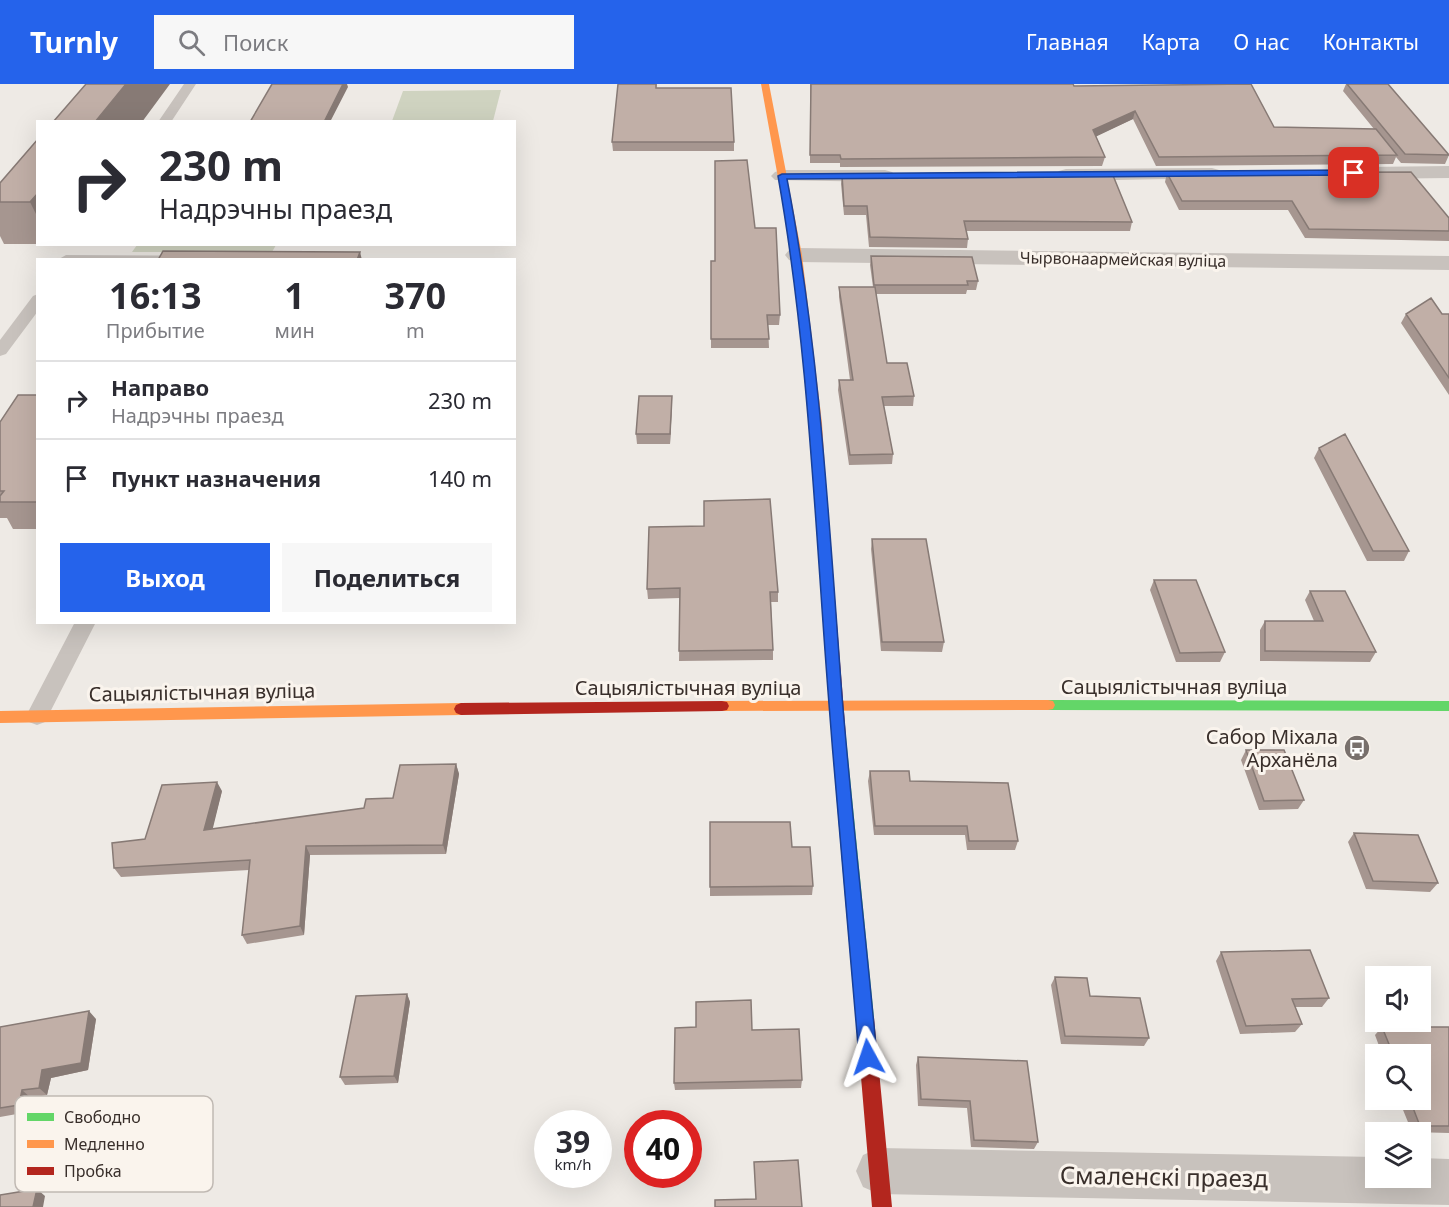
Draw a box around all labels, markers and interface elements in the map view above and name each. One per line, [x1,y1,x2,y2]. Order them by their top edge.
search box [154,15,574,69]
text: Turnly [30,23,118,61]
icon: search [175,26,208,59]
text: Поиск [223,27,288,57]
text: Главная [1026,28,1109,56]
text: Карта [1142,28,1200,56]
text: О нас [1233,28,1290,56]
text: Контакты [1323,28,1419,56]
text: 230 m [159,136,283,193]
icon: right [60,144,138,222]
pin [1328,147,1379,198]
icon: arrive [1337,156,1370,189]
text: Надрэчны праезд [159,190,392,227]
street label: Чырвонаармейская вуліца [1020,246,1226,272]
text: 16:13 [109,271,202,320]
text: 1 [284,271,305,320]
text: 370 [384,271,446,320]
text: Прибытие [106,317,205,344]
text: мин [275,317,315,344]
text: m [406,317,425,344]
text: Направо [111,372,209,402]
icon: right [60,384,93,417]
text: 230 m [428,385,492,415]
text: Надрэчны праезд [111,402,284,429]
icon: arrive [60,462,93,495]
text: Пункт назначения [111,463,321,493]
text: 140 m [428,463,492,493]
button: Выход [60,543,270,612]
button: Поделиться [282,543,492,612]
street label: Сацыялістычная вуліца [1061,673,1287,700]
street label: Сацыялістычная вуліца [575,674,801,701]
street label: Сацыялістычная вуліца [89,677,315,707]
place label: Сабор Міхала Арханёла [1206,723,1338,773]
bus stop icon: Сабор Міхала Арханёла [1342,733,1372,763]
map controls [1365,966,1431,1188]
button: sound [1365,966,1431,1032]
position arrow [836,1025,900,1089]
button: search [1365,1044,1431,1110]
legend [15,1096,213,1192]
text: Свободно [64,1106,141,1128]
speed limit sign: 40 [624,1110,702,1188]
text: 39 [556,1121,590,1162]
button: layers [1365,1122,1431,1188]
text: Медленно [64,1133,145,1155]
text: km/h [555,1154,591,1174]
street label: Смаленскі праезд [1060,1158,1269,1194]
text: Пробка [64,1160,122,1182]

